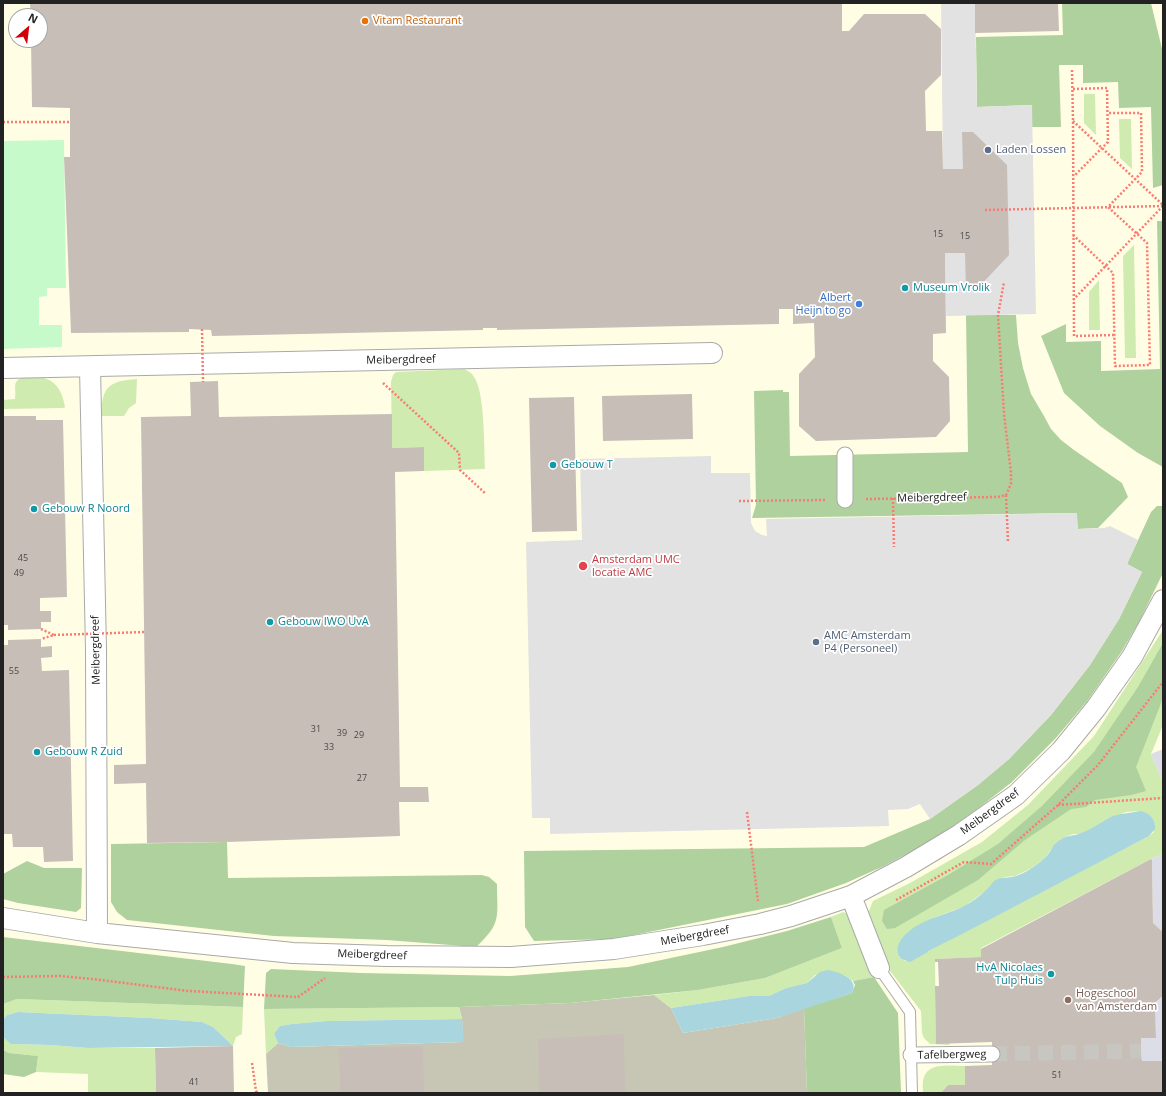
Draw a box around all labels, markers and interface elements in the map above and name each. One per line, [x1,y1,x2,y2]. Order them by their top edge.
north arrow [8,8,48,48]
text: N [26,9,41,27]
place label: Vitam Restaurant [373,14,462,28]
marker: Vitam Restaurant [360,16,370,26]
place label: Laden Lossen [996,143,1066,157]
marker: Laden Lossen [983,145,993,155]
house number: 15 [933,229,943,239]
house number: 15 [960,231,970,241]
place label: Museum Vrolik [913,281,990,295]
marker: Museum Vrolik [900,283,910,293]
place label: Albert Heijn to go [796,291,851,317]
marker: Albert Heijn to go [854,299,864,309]
street label: Meibergdreef [366,353,436,367]
place label: Gebouw T [561,458,613,472]
marker: Gebouw T [548,460,558,470]
street label: Meibergdreef [897,491,967,505]
place label: Gebouw R Noord [42,502,130,516]
marker: Gebouw R Noord [29,504,39,514]
house number: 45 [18,553,28,563]
place label: Amsterdam UMC locatie AMC [592,553,680,579]
marker: Amsterdam UMC locatie AMC [577,560,589,572]
house number: 49 [14,568,24,578]
street label: Meibergdreef [89,615,103,685]
place label: Gebouw IWO UvA [278,615,369,629]
marker: Gebouw IWO UvA [265,617,275,627]
place label: AMC Amsterdam P4 (Personeel) [824,629,911,655]
marker: AMC Amsterdam P4 (Personeel) [811,637,821,647]
house number: 55 [9,666,19,676]
house number: 31 [311,724,321,734]
house number: 39 [337,728,347,738]
house number: 29 [354,730,364,740]
house number: 33 [324,742,334,752]
place label: Gebouw R Zuid [45,745,123,759]
marker: Gebouw R Zuid [32,747,42,757]
house number: 27 [357,773,367,783]
street label: Meibergdreef [958,786,1022,838]
street label: Meibergdreef [660,923,730,949]
street label: Meibergdreef [337,947,407,963]
place label: HvA Nicolaes Tulp Huis [976,961,1043,987]
marker: HvA Nicolaes Tulp Huis [1046,969,1056,979]
place label: Hogeschool van Amsterdam [1076,987,1157,1013]
marker: Hogeschool van Amsterdam [1063,995,1073,1005]
street label: Tafelbergweg [917,1048,987,1062]
house number: 51 [1052,1070,1062,1080]
house number: 41 [189,1077,199,1087]

